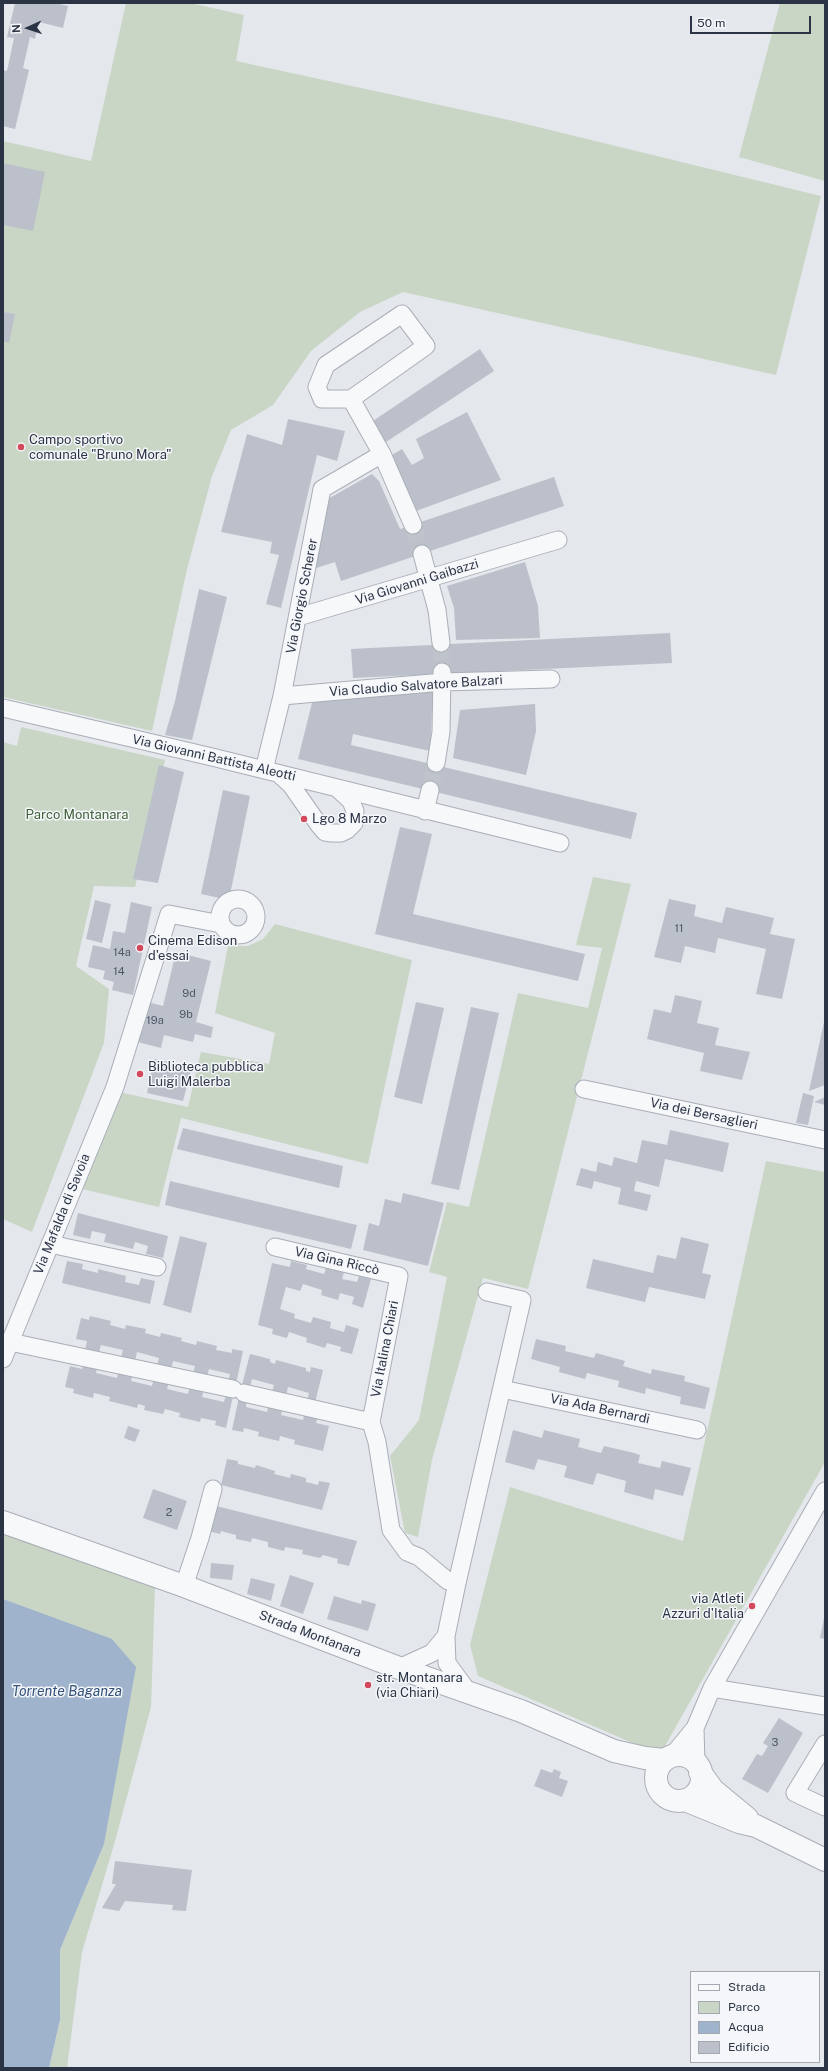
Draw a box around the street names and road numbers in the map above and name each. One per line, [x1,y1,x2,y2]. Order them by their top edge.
street label: Via Giorgio Scherer [283,537,321,655]
street label: Via Giovanni Gaibazzi [354,556,480,608]
street label: Via Claudio Salvatore Balzari [329,672,503,700]
street label: Via Giovanni Battista Aleotti [131,732,297,784]
street label: Via dei Bersaglieri [649,1095,759,1133]
street label: Via Mafalda di Savoia [31,1151,93,1277]
street label: Via Gina Riccò [293,1244,381,1278]
street label: Via Italina Chiari [368,1299,402,1399]
street label: Via Ada Bernardi [549,1391,651,1427]
street label: Strada Montanara [257,1607,363,1661]

